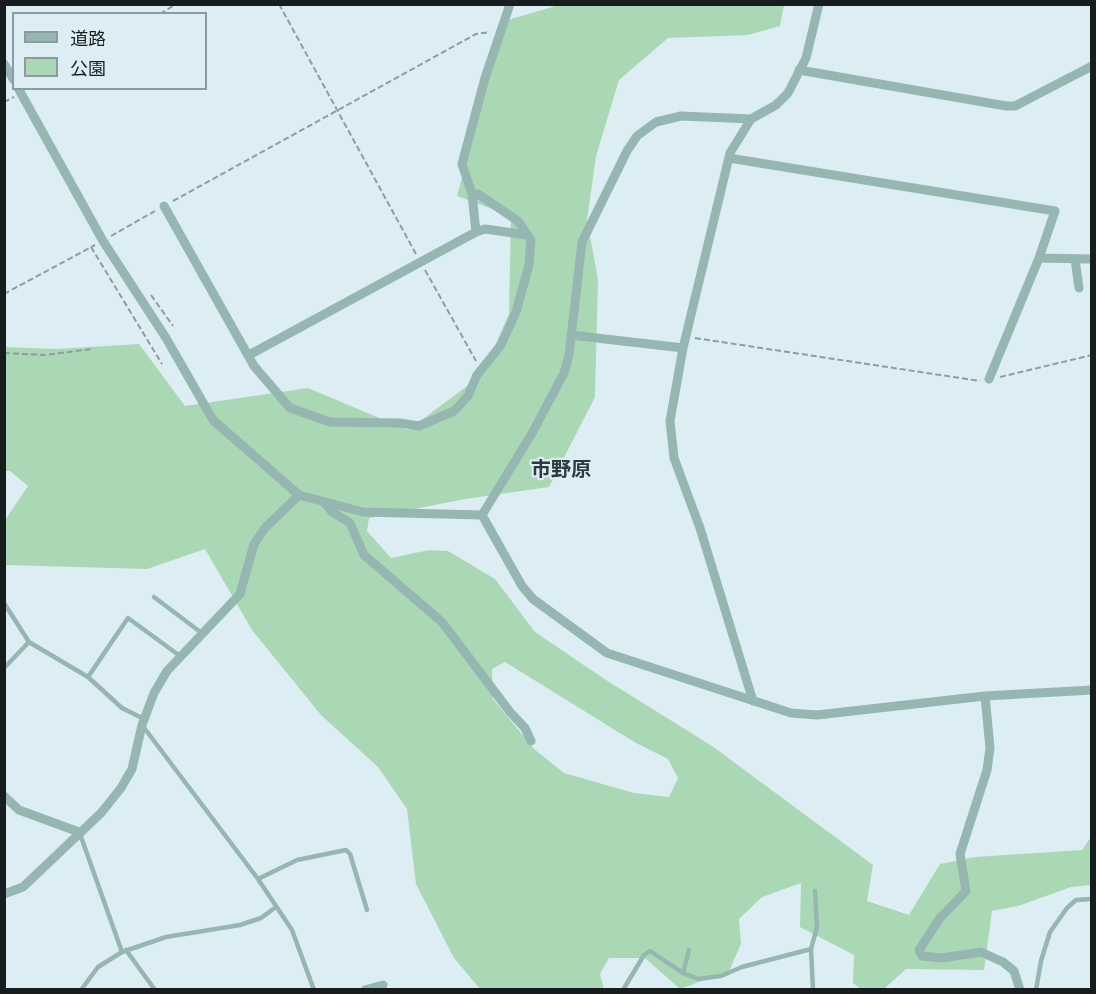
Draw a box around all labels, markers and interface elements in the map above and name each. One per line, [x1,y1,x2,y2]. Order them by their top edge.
legend [12,12,207,90]
text: 道路 [70,31,106,49]
text: 公園 [70,61,106,79]
district label: 市野原 [531,458,591,482]

